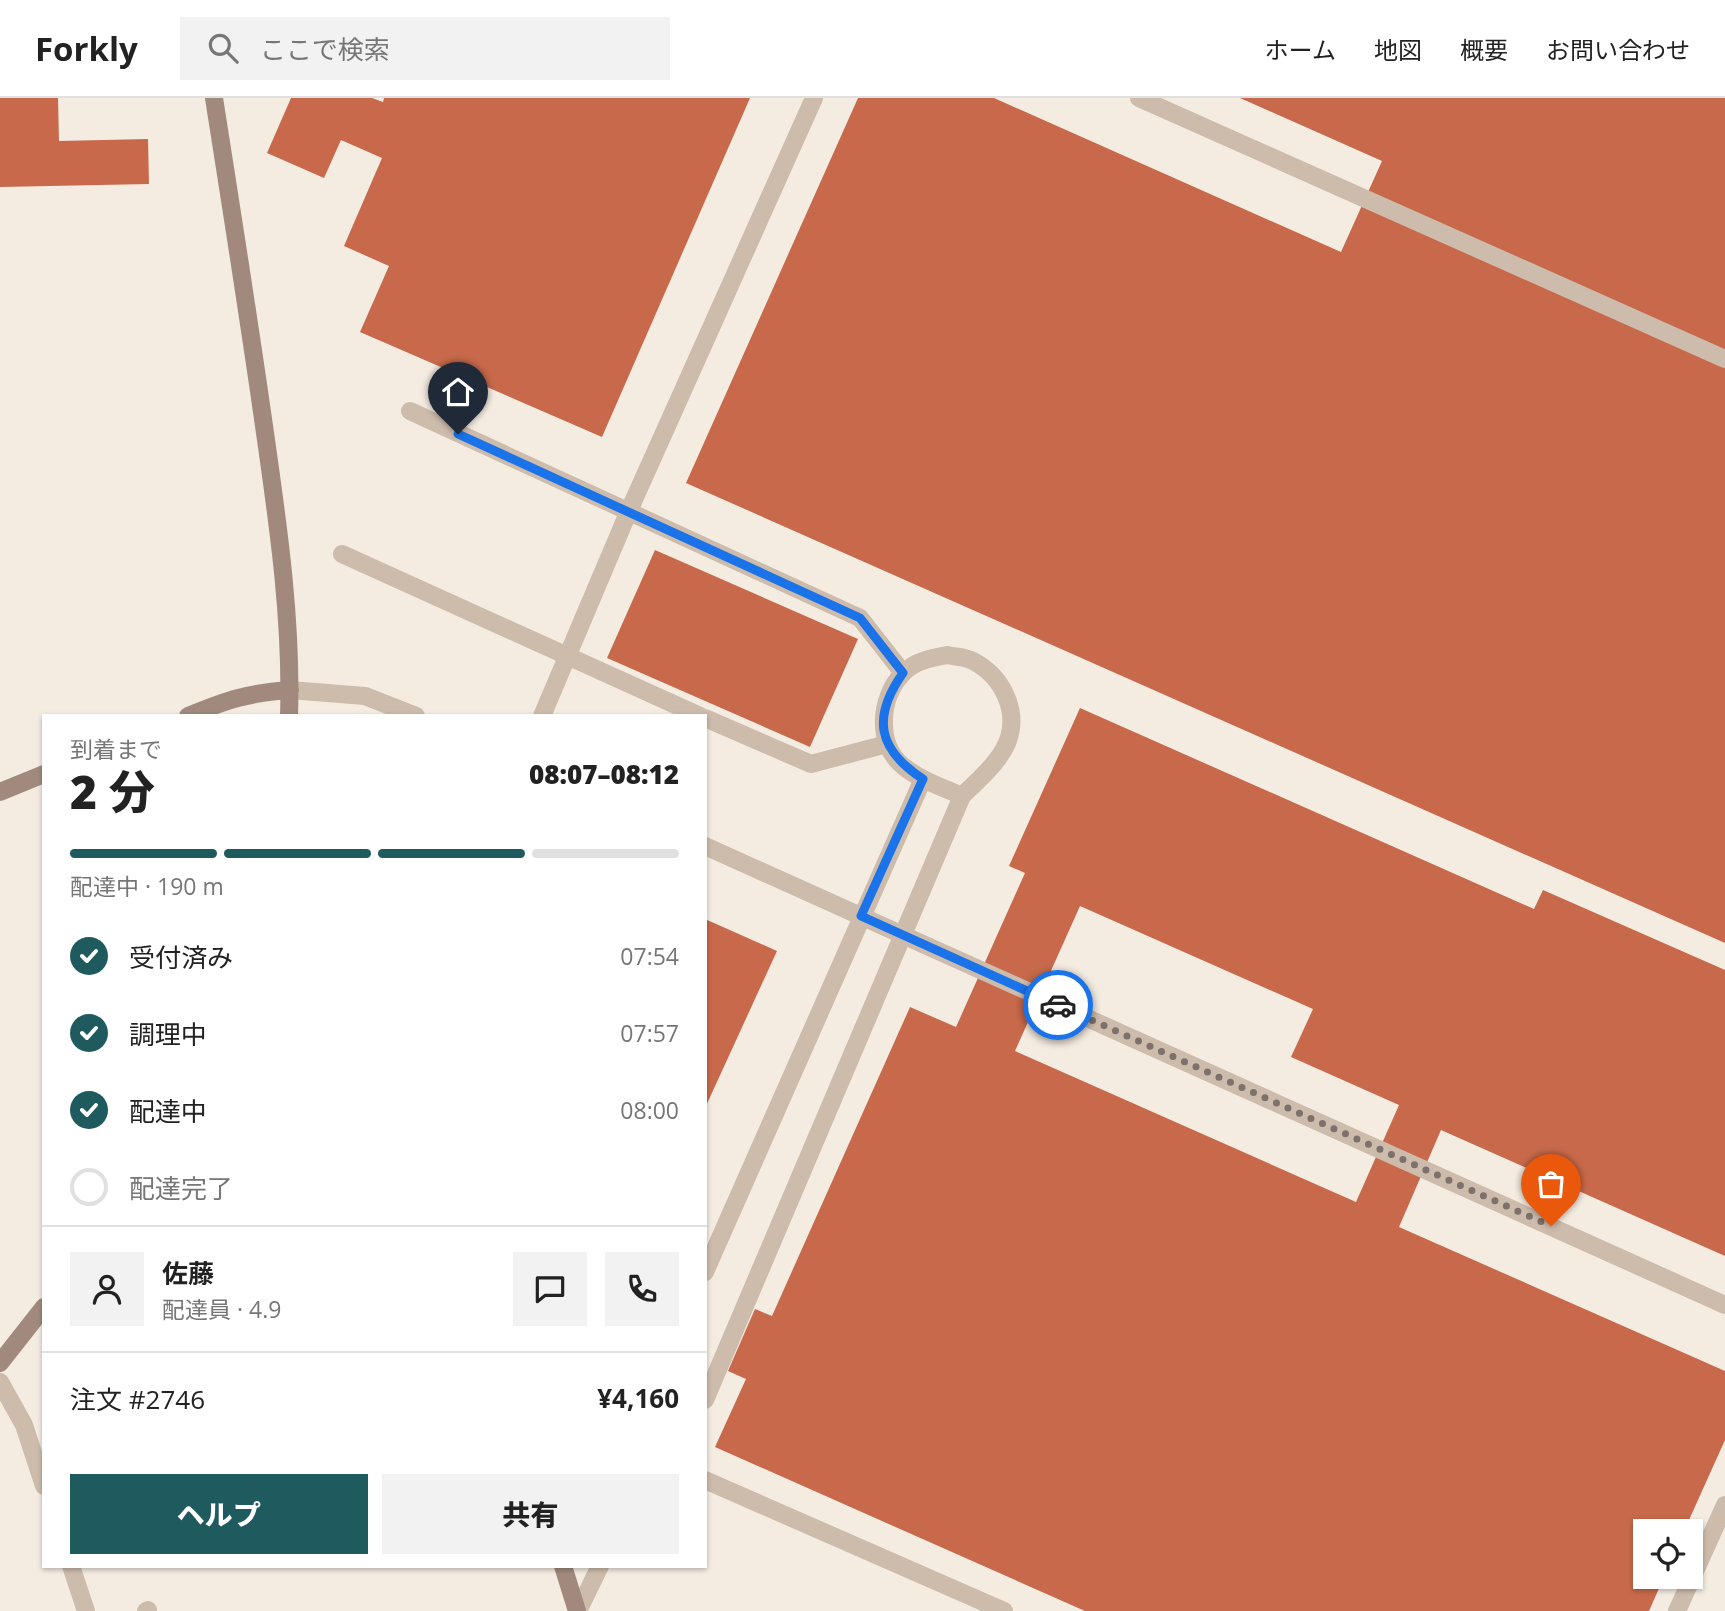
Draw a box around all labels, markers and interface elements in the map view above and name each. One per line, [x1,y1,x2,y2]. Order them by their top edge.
search box [180,17,670,80]
text: Forkly [35,26,138,71]
icon: search [204,29,242,67]
text: ここで検索 [260,31,390,67]
text: ホーム [1265,33,1336,66]
text: 地図 [1374,33,1422,66]
text: 概要 [1460,33,1508,66]
text: お問い合わせ [1546,33,1690,66]
pin [428,362,488,434]
icon: home [439,373,477,411]
text: 到着まで [70,733,162,765]
text: 08:07–08:12 [529,756,679,792]
text: 2 分 [70,760,155,822]
text: 配達中 · 190 m [70,870,224,902]
icon: check [70,937,108,975]
text: 受付済み [129,939,233,975]
text: 07:54 [620,940,679,972]
courier [1023,970,1093,1040]
icon: car [1039,986,1077,1024]
icon: check [70,1014,108,1052]
text: 調理中 [129,1016,207,1052]
text: 07:57 [620,1017,679,1049]
icon: check [70,1091,108,1129]
text: 配達中 [129,1093,207,1129]
text: 08:00 [620,1094,679,1126]
pin [1521,1154,1581,1226]
icon: bag [1532,1165,1570,1203]
text: 配達完了 [129,1170,233,1206]
button: person [70,1252,144,1326]
button: chat [513,1252,587,1326]
button: phone [605,1252,679,1326]
text: 佐藤 [162,1255,214,1291]
text: 配達員 · 4.9 [162,1293,281,1325]
text: ¥4,160 [597,1380,679,1416]
text: 注文 #2746 [70,1381,205,1417]
button: ヘルプ [70,1474,368,1554]
button: 共有 [382,1474,679,1554]
map controls [1633,1519,1703,1589]
button: locate [1633,1519,1703,1589]

